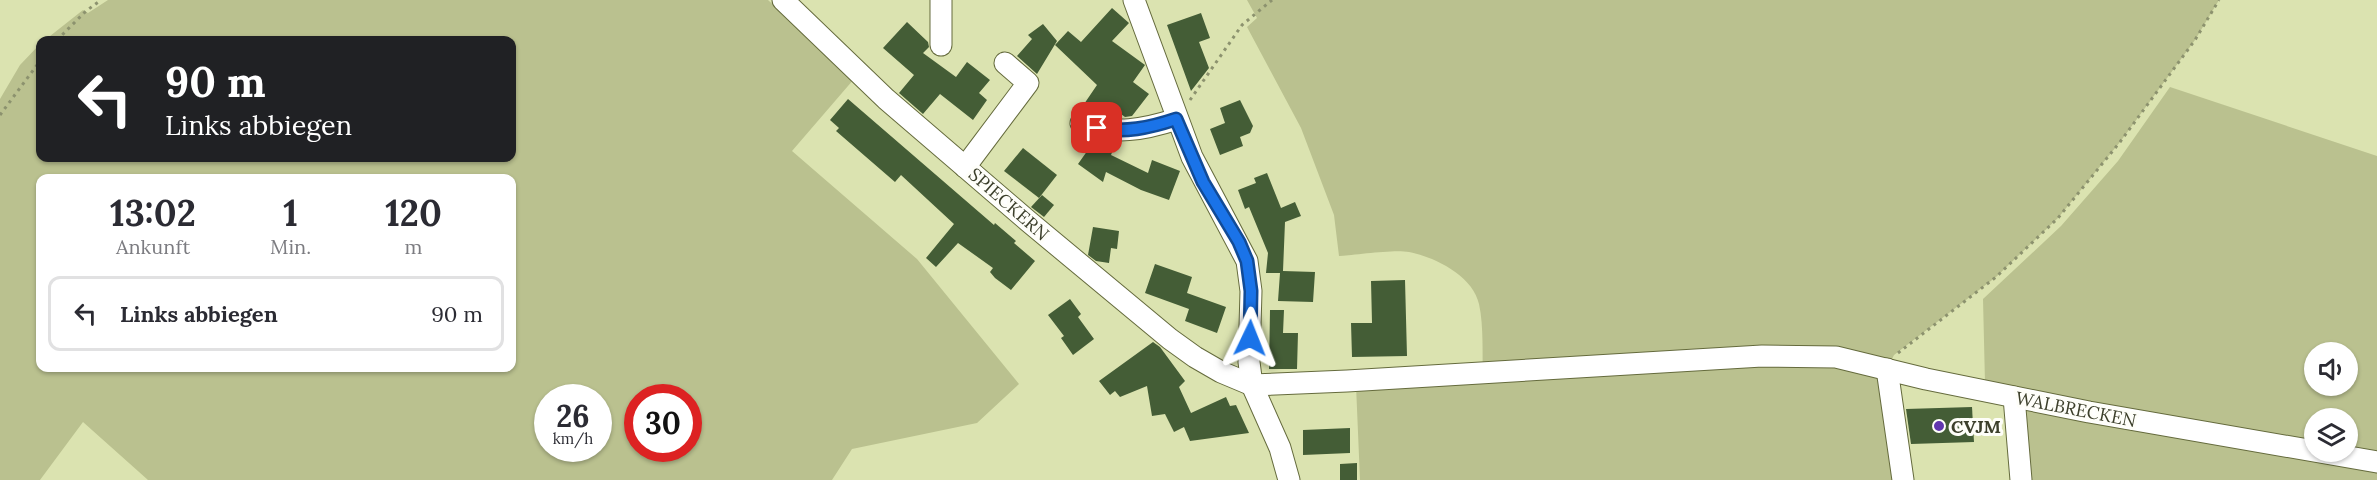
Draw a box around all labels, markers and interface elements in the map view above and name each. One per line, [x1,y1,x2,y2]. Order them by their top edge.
text: 90 m [165,55,266,109]
icon: left [66,60,144,138]
pin [1071,102,1122,153]
text: Links abbiegen [165,108,352,142]
icon: arrive [1080,111,1113,144]
street label: SPIECKERN [964,163,1054,245]
text: 13:02 [110,190,196,236]
text: 1 [283,190,298,236]
text: 120 [385,190,442,236]
text: Ankunft [116,234,190,259]
text: Min. [270,234,311,259]
text: m [405,234,423,259]
icon: left [69,297,102,330]
text: Links abbiegen [120,300,278,328]
text: 90 m [431,300,483,328]
position arrow [1218,306,1282,370]
map controls [2304,342,2358,462]
button: sound [2304,342,2358,396]
speed limit sign: 30 [624,384,702,462]
street label: WALBRECKEN [2014,386,2138,432]
text: 26 [556,397,590,435]
button: layers [2304,408,2358,462]
place label: CVJM [1951,415,2001,438]
marker: CVJM [1932,419,1946,433]
text: km/h [553,429,593,448]

